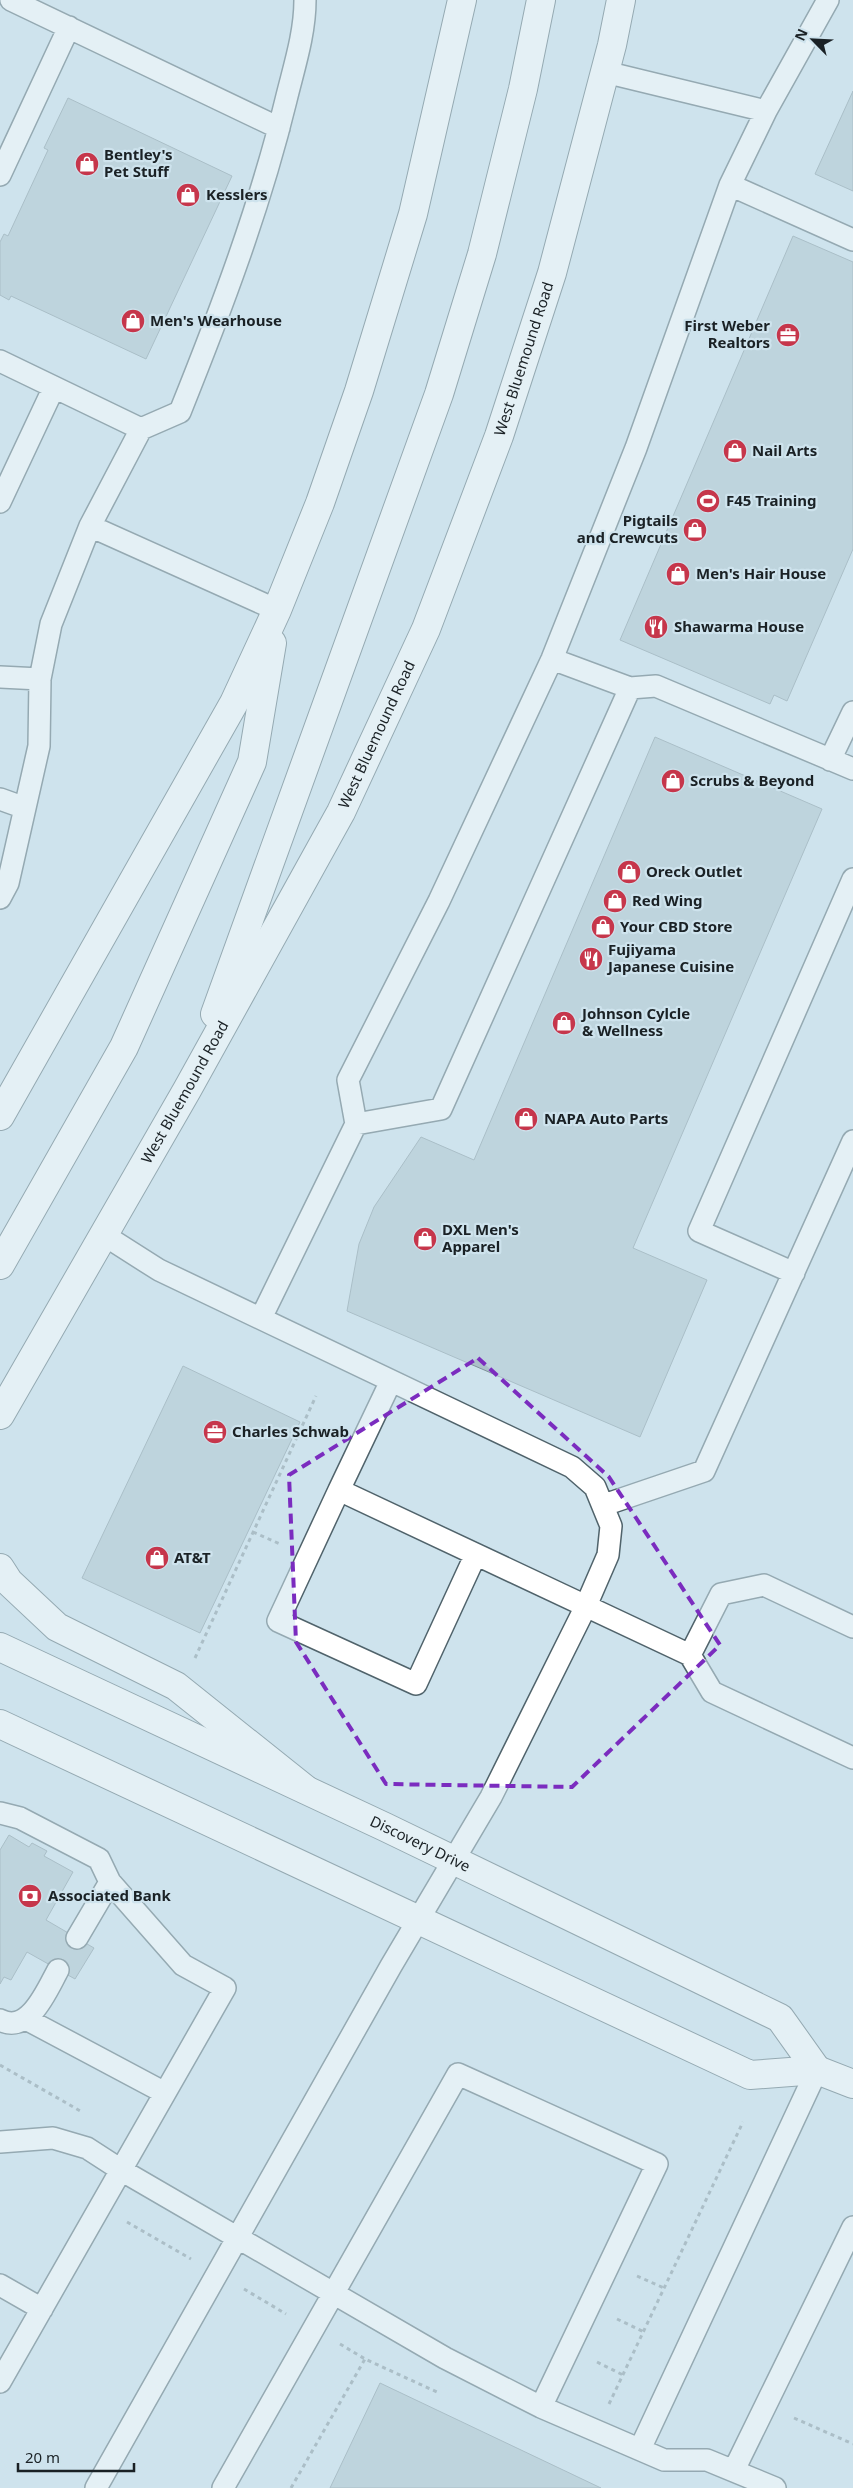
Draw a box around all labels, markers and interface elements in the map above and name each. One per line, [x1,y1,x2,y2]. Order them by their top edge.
north arrow [788,15,838,65]
text: N [790,25,812,44]
place label: Bentley's Pet Stuff [104,144,173,181]
shop icon: Bentley's Pet Stuff [74,151,100,177]
shop icon: Kesslers [175,182,201,208]
place label: Kesslers [206,184,268,204]
street label: West Bluemound Road [489,279,558,438]
shop icon: Men's Wearhouse [120,308,146,334]
place label: Men's Wearhouse [150,310,282,330]
place label: First Weber Realtors [684,315,770,352]
office icon: First Weber Realtors [775,322,801,348]
shop icon: Nail Arts [722,438,748,464]
place label: Nail Arts [752,440,817,460]
sports icon: F45 Training [695,488,721,514]
place label: F45 Training [726,490,817,510]
place label: Pigtails and Crewcuts [577,510,678,547]
shop icon: Pigtails and Crewcuts [682,517,708,543]
shop icon: Men's Hair House [665,561,691,587]
place label: Men's Hair House [696,563,826,583]
restaurant icon: Shawarma House [643,614,669,640]
place label: Shawarma House [674,616,804,636]
street label: West Bluemound Road [333,657,419,811]
shop icon: Scrubs & Beyond [660,768,686,794]
place label: Scrubs & Beyond [690,770,814,790]
shop icon: Oreck Outlet [616,859,642,885]
place label: Oreck Outlet [646,861,743,881]
shop icon: Red Wing [602,888,628,914]
place label: Red Wing [632,890,702,910]
shop icon: Your CBD Store [590,914,616,940]
place label: Your CBD Store [620,916,732,936]
place label: Fujiyama Japanese Cuisine [606,939,734,976]
restaurant icon: Fujiyama Japanese Cuisine [578,946,604,972]
place label: Johnson Cylcle & Wellness [580,1003,690,1040]
shop icon: Johnson Cylcle & Wellness [551,1010,577,1036]
street label: West Bluemound Road [136,1017,232,1167]
shop icon: NAPA Auto Parts [513,1106,539,1132]
place label: NAPA Auto Parts [544,1108,668,1128]
place label: DXL Men's Apparel [442,1219,519,1256]
shop icon: DXL Men's Apparel [412,1226,438,1252]
office icon: Charles Schwab [202,1419,228,1445]
place label: Charles Schwab [232,1421,349,1441]
shop icon: AT&T [144,1545,170,1571]
place label: AT&T [174,1547,211,1567]
street label: Discovery Drive [367,1810,474,1876]
bank icon: Associated Bank [17,1883,43,1909]
place label: Associated Bank [48,1885,172,1905]
scale bar [18,2440,134,2472]
text: 20 m [25,2447,60,2467]

